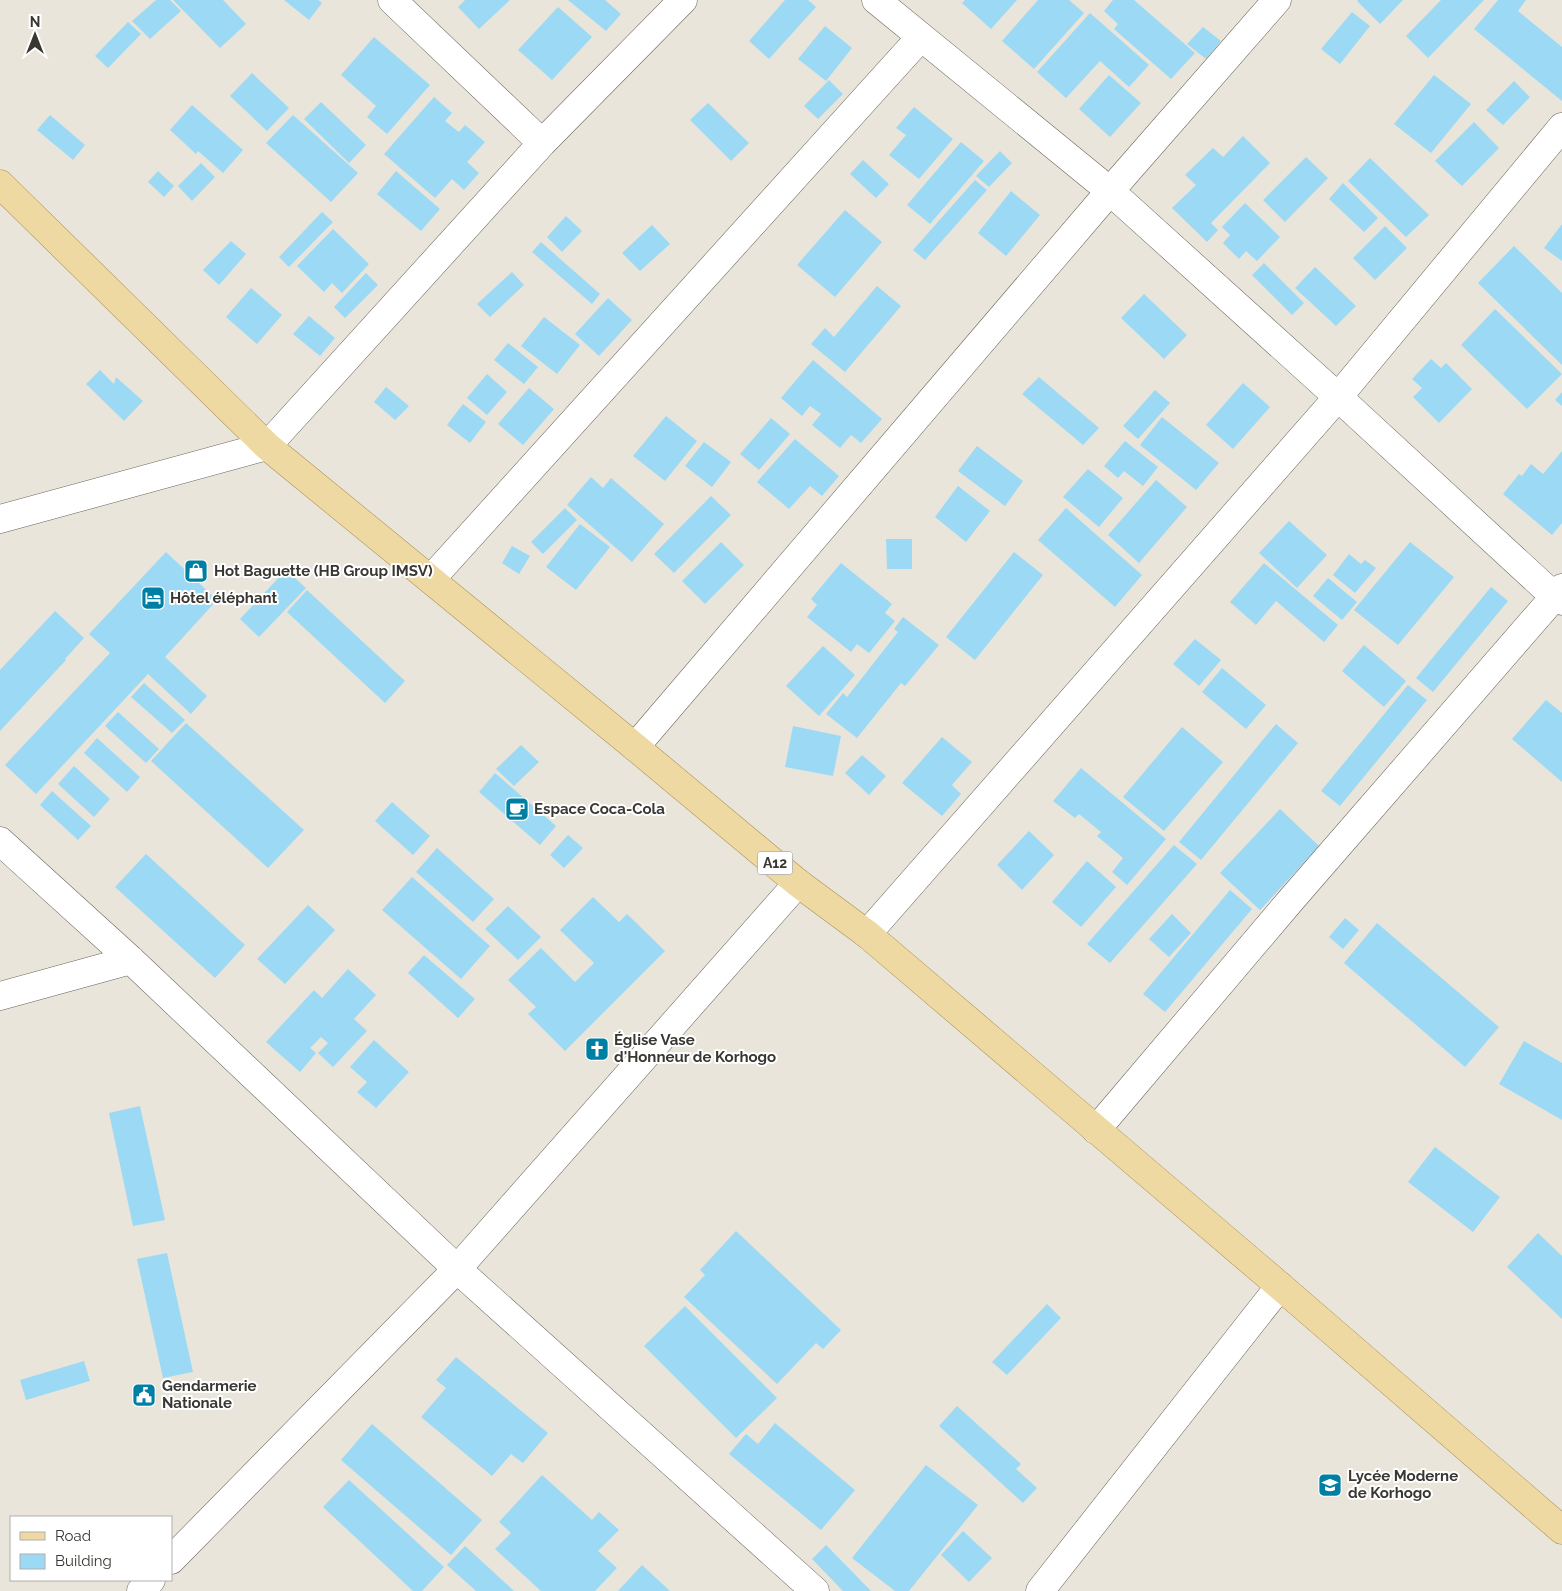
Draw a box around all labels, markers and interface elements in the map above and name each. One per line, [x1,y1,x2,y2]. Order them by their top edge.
north arrow [10,10,60,60]
text: N [30,14,40,30]
shop icon: Hot Baguette (HB Group IMSV) [183,558,209,584]
place label: Hot Baguette (HB Group IMSV) [214,562,433,580]
hotel icon: Hôtel éléphant [140,585,166,611]
place label: Hôtel éléphant [170,589,278,607]
cafe icon: Espace Coca-Cola [504,796,530,822]
place label: Espace Coca-Cola [534,800,665,818]
road number: A12 [758,851,792,874]
place label: Église Vase d'Honneur de Korhogo [614,1031,776,1066]
church icon: Église Vase d'Honneur de Korhogo [584,1036,610,1062]
place label: Gendarmerie Nationale [162,1377,257,1412]
public building icon: Gendarmerie Nationale [131,1382,157,1408]
place label: Lycée Moderne de Korhogo [1348,1467,1458,1502]
school or university icon: Lycée Moderne de Korhogo [1317,1472,1343,1498]
legend [10,1516,172,1581]
text: Road [55,1527,91,1545]
text: Building [55,1552,112,1570]

